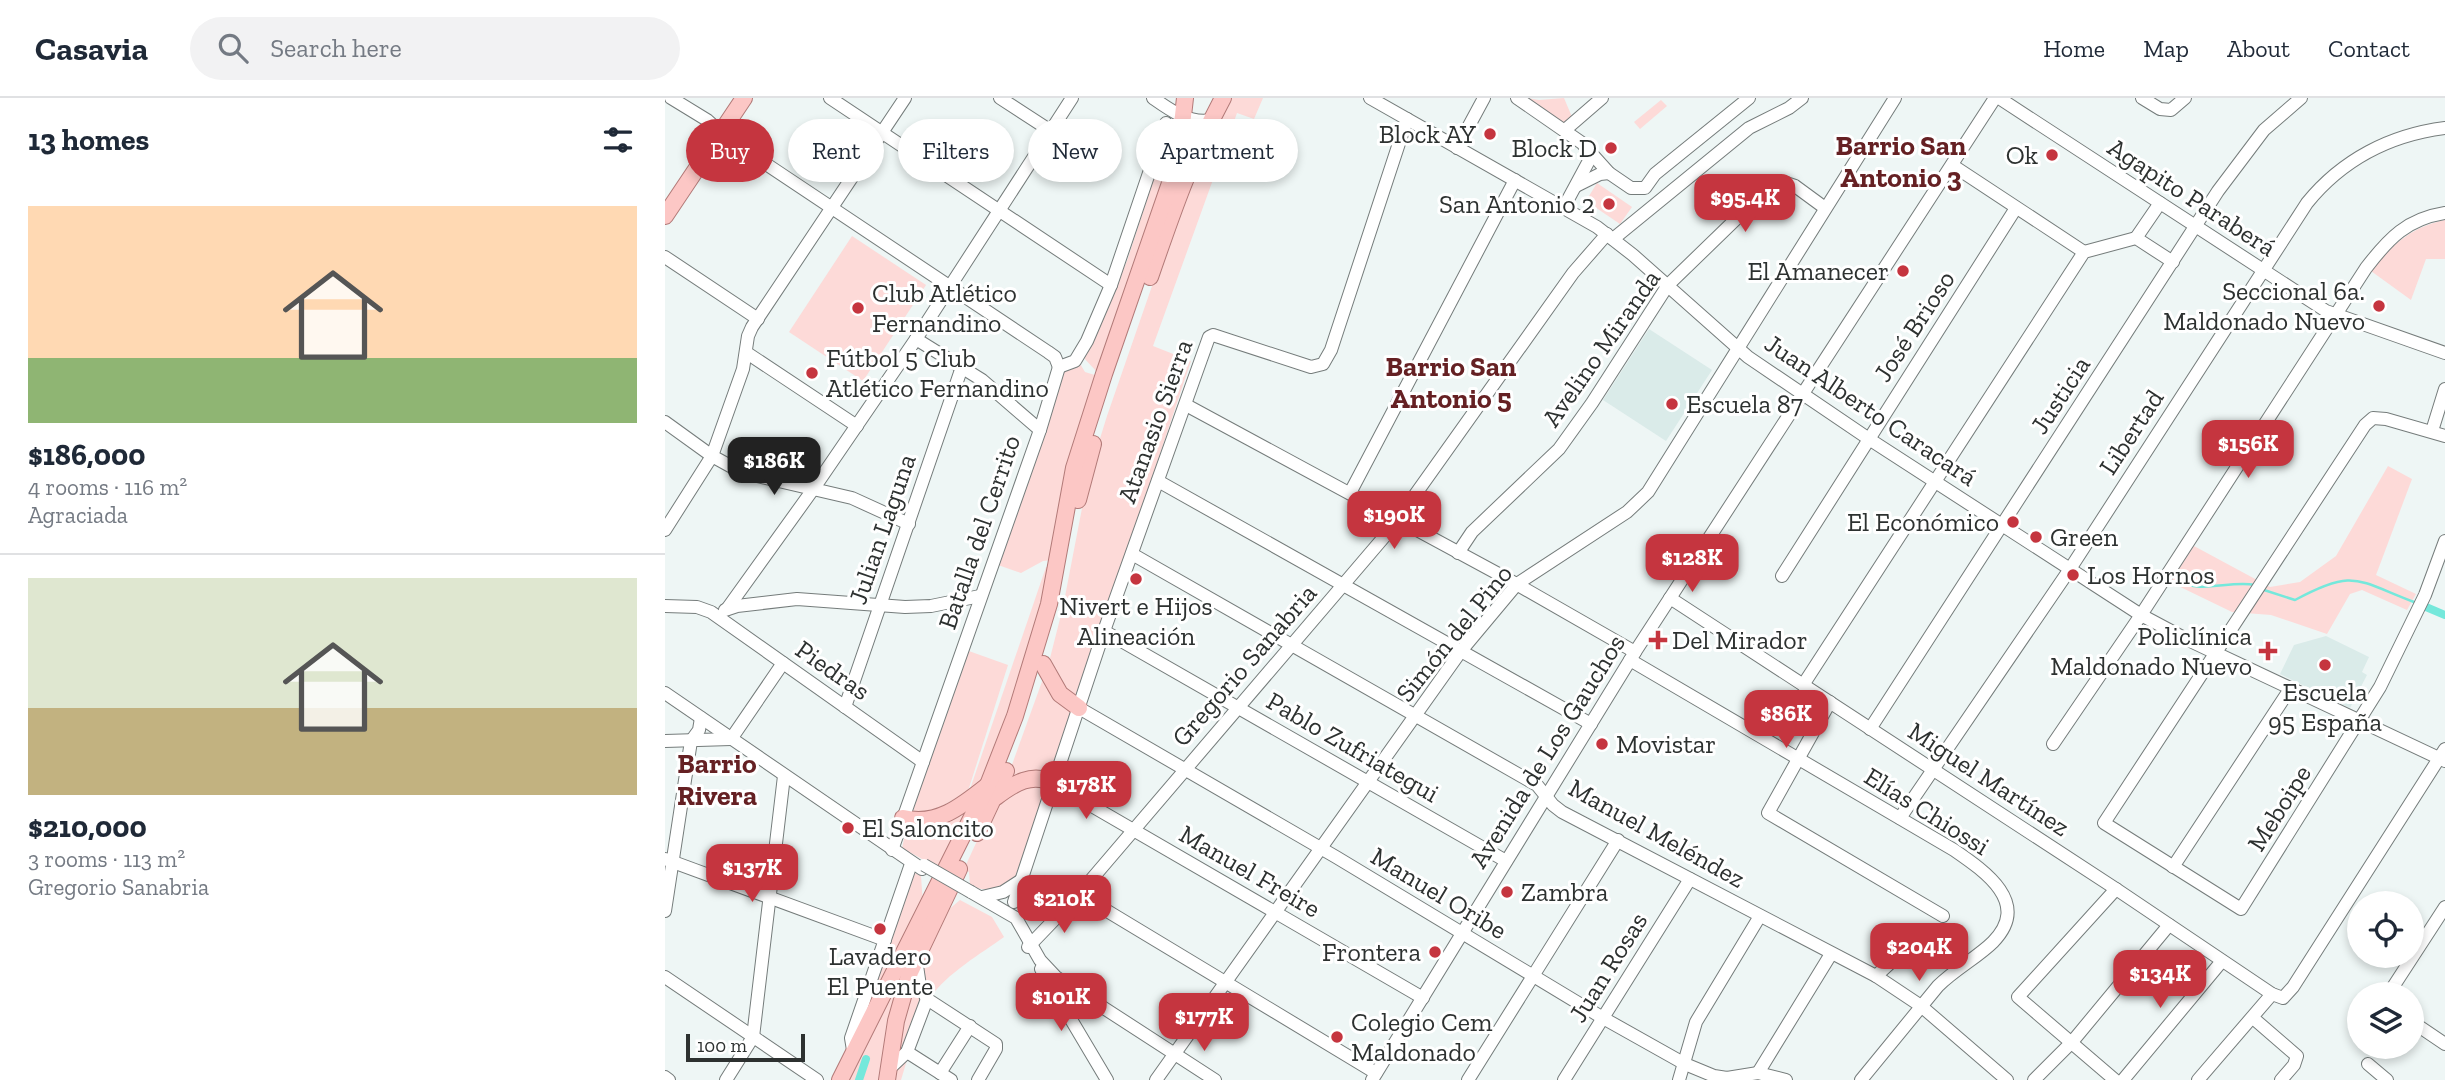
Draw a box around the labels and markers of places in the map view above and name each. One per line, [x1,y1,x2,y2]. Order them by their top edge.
place label: Block AY [1379,118,1476,150]
marker: Block AY [1482,126,1498,142]
place label: Block D [1511,132,1597,164]
place label: Ok [2006,139,2038,171]
marker: Block D [1603,140,1619,156]
marker: Ok [2044,147,2060,163]
pin: $95.4K [1688,174,1802,234]
place label: San Antonio 2 [1439,188,1595,220]
marker: San Antonio 2 [1601,196,1617,212]
place label: El Amanecer [1748,255,1889,287]
marker: El Amanecer [1895,263,1911,279]
place label: Seccional 6a. Maldonado Nuevo [2163,275,2365,337]
place label: Club Atlético Fernandino [872,277,1017,339]
marker: Seccional 6a. Maldonado Nuevo [2371,298,2387,314]
marker: Club Atlético Fernandino [850,300,866,316]
place label: Fútbol 5 Club Atlético Fernandino [826,342,1049,404]
marker: Fútbol 5 Club Atlético Fernandino [804,365,820,381]
place label: Escuela 87 [1686,388,1803,420]
marker: Escuela 87 [1664,396,1680,412]
pin: $156K [2199,420,2297,480]
pin: $186K [725,438,823,497]
pin: $190K [1345,491,1443,551]
place label: El Económico [1847,506,1999,538]
marker: El Económico [2005,514,2021,530]
place label: Green [2050,521,2118,553]
marker: Green [2028,529,2044,545]
pin: $128K [1643,534,1741,594]
place label: Los Hornos [2087,559,2215,591]
marker: Los Hornos [2065,567,2081,583]
marker: Nivert e Hijos Alineación [1128,571,1144,587]
place label: Nivert e Hijos Alineación [1059,590,1213,652]
place label: Policlínica Maldonado Nuevo [2050,620,2252,682]
place label: Del Mirador [1672,624,1808,656]
marker: Del Mirador [1650,632,1666,648]
marker: Policlínica Maldonado Nuevo [2258,641,2278,661]
marker: Escuela 95 España [2317,657,2333,673]
place label: Escuela 95 España [2268,676,2382,738]
pin: $86K [1745,690,1827,750]
place label: Movistar [1616,728,1716,760]
marker: Movistar [1594,736,1610,752]
pin: $178K [1037,762,1135,821]
place label: El Saloncito [862,812,994,844]
marker: El Saloncito [840,820,856,836]
pin: $137K [703,844,801,904]
pin: $210K [1015,876,1113,935]
place label: Zambra [1521,876,1609,908]
marker: Zambra [1499,884,1515,900]
marker: Lavadero El Puente [872,921,888,937]
pin: $204K [1870,924,1968,983]
place label: Frontera [1322,936,1421,968]
place label: Lavadero El Puente [827,940,933,1002]
marker: Frontera [1427,944,1443,960]
pin: $134K [2111,950,2209,1010]
pin: $101K [1012,974,1110,1033]
pin: $177K [1155,993,1253,1053]
place label: Colegio Cem Maldonado [1351,1006,1493,1068]
marker: Colegio Cem Maldonado [1329,1029,1345,1045]

